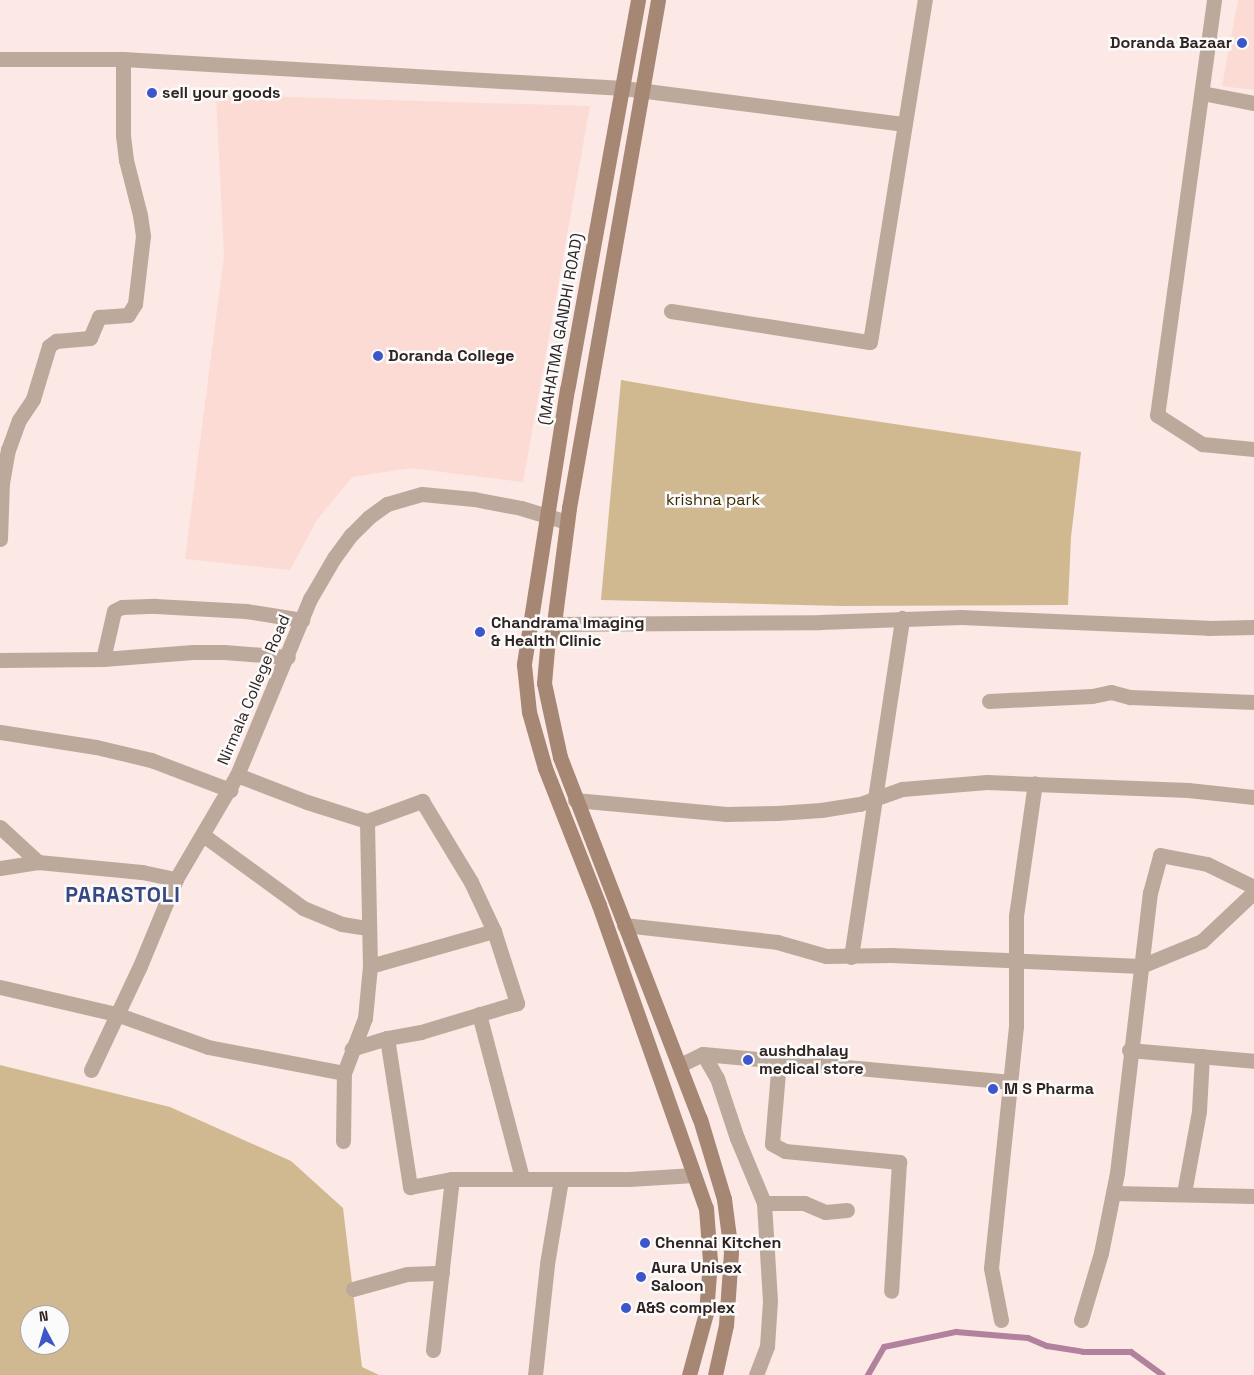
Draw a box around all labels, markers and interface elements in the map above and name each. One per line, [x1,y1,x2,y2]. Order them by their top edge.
place label: Doranda Bazaar [1110,33,1232,53]
marker: Doranda Bazaar [1236,37,1248,49]
place label: sell your goods [162,83,280,103]
marker: sell your goods [146,87,158,99]
street label: (MAHATMA GANDHI ROAD) [535,232,587,426]
place label: Doranda College [388,346,514,366]
marker: Doranda College [372,350,384,362]
park label: krishna park [666,490,760,510]
street label: Nirmala College Road [214,612,294,768]
place label: Chandrama Imaging & Health Clinic [491,613,644,651]
marker: Chandrama Imaging & Health Clinic [473,625,487,639]
district label: PARASTOLI [64,882,182,908]
place label: aushdhalay medical store [759,1041,864,1079]
marker: aushdhalay medical store [741,1053,755,1067]
place label: M S Pharma [1004,1079,1094,1099]
marker: M S Pharma [986,1082,1000,1096]
place label: Chennai Kitchen [655,1233,781,1253]
marker: Chennai Kitchen [639,1237,651,1249]
place label: Aura Unisex Saloon [651,1258,742,1296]
marker: Aura Unisex Saloon [635,1271,647,1283]
place label: A&S complex [636,1298,735,1318]
marker: A&S complex [620,1302,632,1314]
north arrow [20,1305,70,1355]
text: N [38,1307,49,1326]

